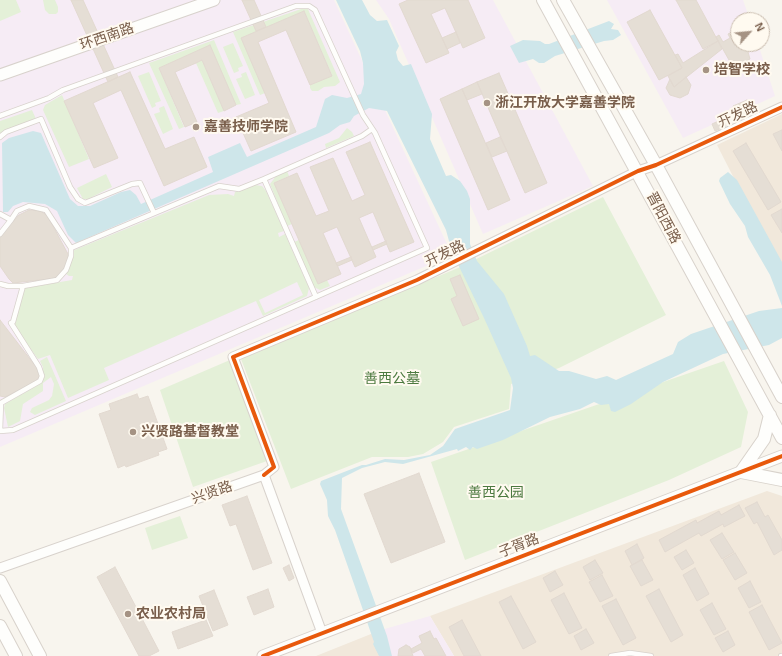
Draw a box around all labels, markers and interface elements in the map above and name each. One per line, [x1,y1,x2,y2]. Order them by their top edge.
north arrow [730,12,770,52]
street label: 环西南路 [78,20,136,54]
text: N [753,21,767,33]
place label: 培智学校 [714,62,770,78]
marker: 培智学校 [701,65,711,75]
place label: 浙江开放大学嘉善学院 [495,95,635,111]
marker: 浙江开放大学嘉善学院 [482,98,492,108]
street label: 开发路 [715,99,761,131]
place label: 嘉善技师学院 [204,119,288,135]
marker: 嘉善技师学院 [191,122,201,132]
street label: 晋阳西路 [642,189,684,247]
street label: 开发路 [422,237,468,271]
park label: 善西公墓 [364,371,420,387]
place label: 兴贤路基督教堂 [141,424,239,440]
marker: 兴贤路基督教堂 [128,427,138,437]
street label: 兴贤路 [189,478,235,508]
park label: 善西公园 [468,485,524,501]
street label: 子胥路 [496,531,542,561]
place label: 农业农村局 [136,606,206,622]
marker: 农业农村局 [123,609,133,619]

